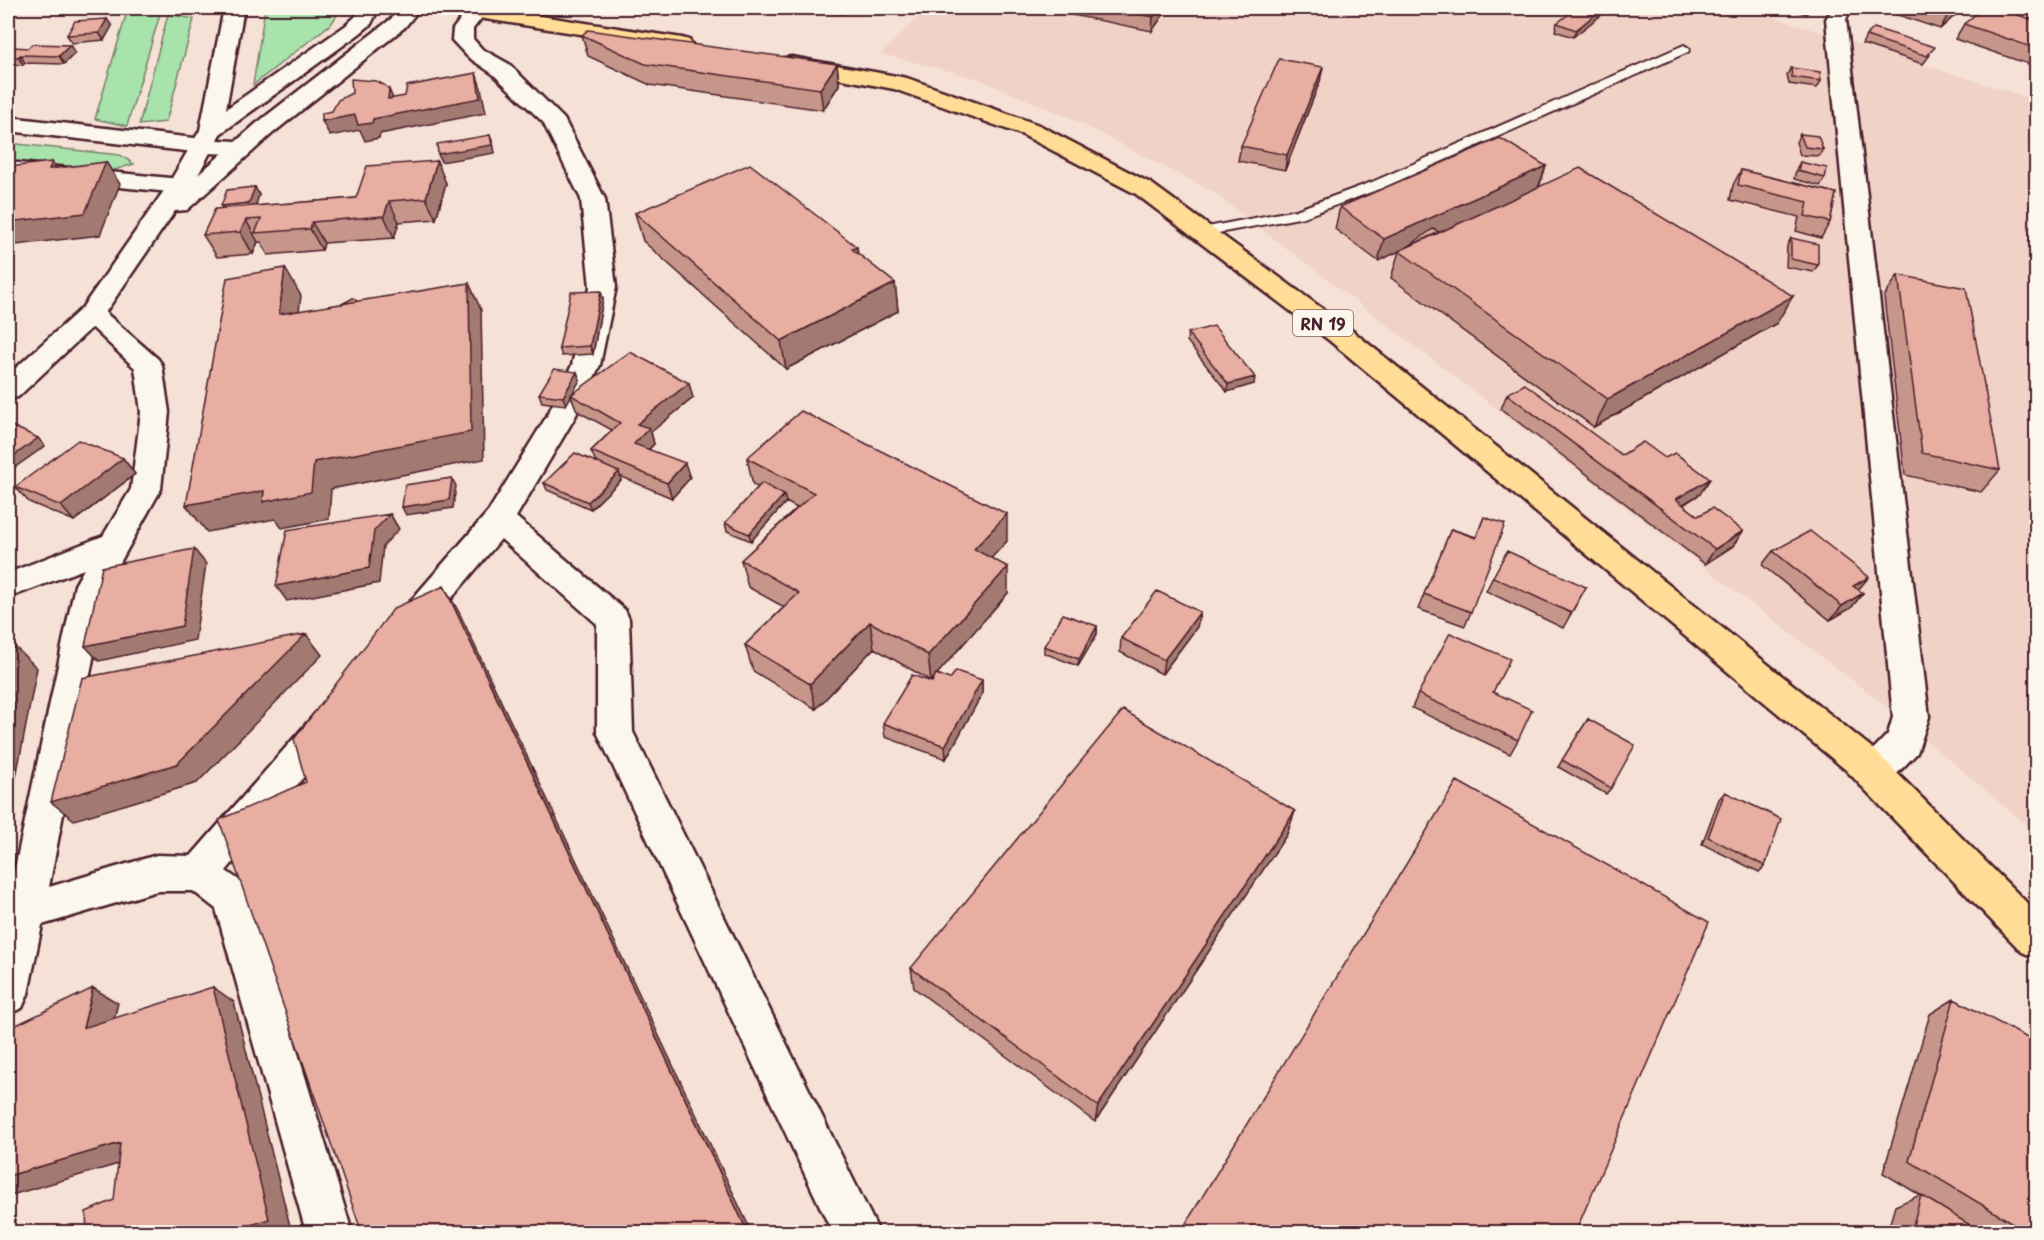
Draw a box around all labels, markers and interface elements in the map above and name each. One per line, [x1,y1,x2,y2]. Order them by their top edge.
road number: RN 19 [1293,310,1353,336]

